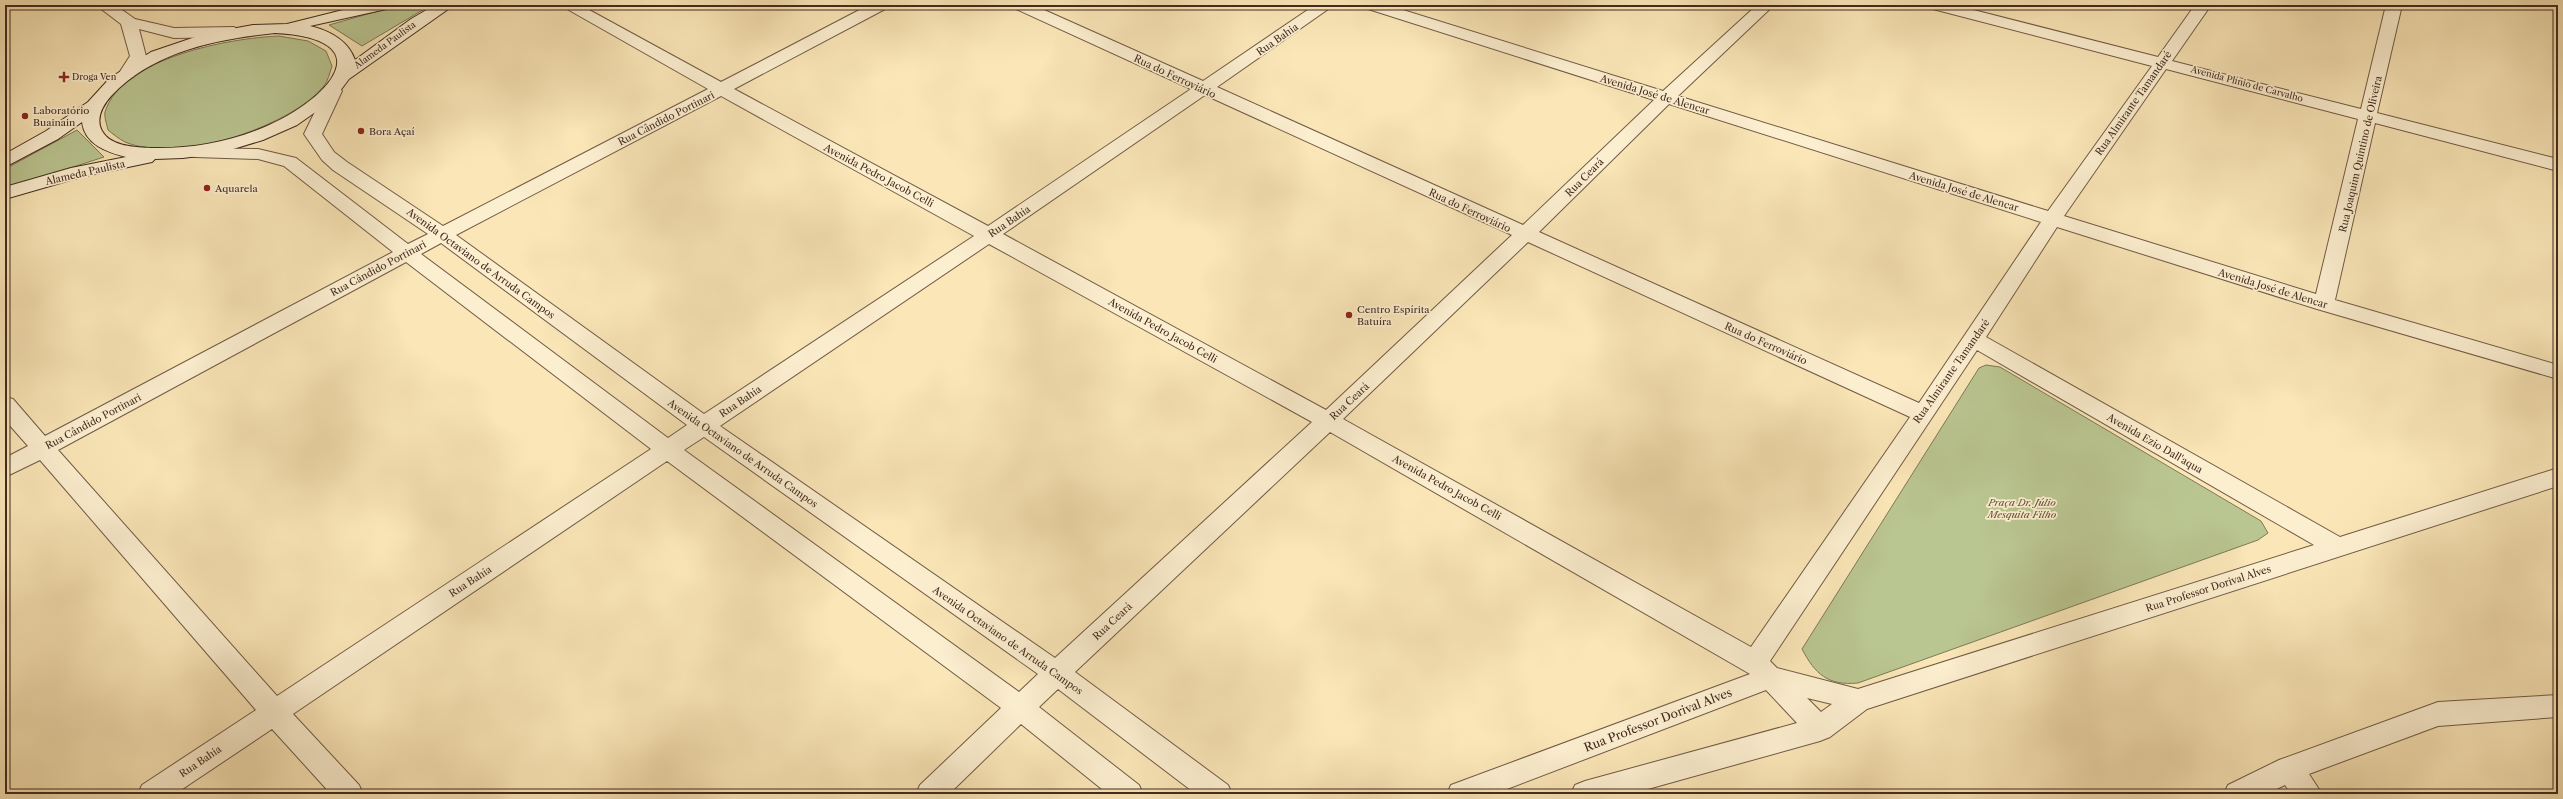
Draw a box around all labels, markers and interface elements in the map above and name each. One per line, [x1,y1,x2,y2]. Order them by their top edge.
street label: Alameda Paulista [351,18,418,71]
street label: Rua Bahia [1254,20,1301,59]
street label: Rua Almirante Tamandaré [2092,48,2175,158]
street label: Rua do Ferroviário [1132,52,1218,101]
street label: Avenida Plínio de Carvalho [2189,63,2305,104]
place label: Droga Ven [72,71,117,82]
street label: Avenida José de Alencar [1598,71,1712,118]
marker: Droga Ven [59,72,69,82]
street label: Rua Joaquim Quintino de Oliveira [2336,74,2385,234]
street label: Rua Cândido Portinari [616,88,717,148]
place label: Laboratório Buainain [33,104,89,129]
marker: Laboratório Buainain [20,111,30,121]
place label: Bora Açaí [369,125,415,138]
marker: Bora Açaí [356,126,366,136]
street label: Avenida Pedro Jacob Celli [821,140,936,210]
street label: Rua Ceará [1562,155,1607,199]
street label: Alameda Paulista [43,157,127,188]
street label: Avenida José de Alencar [1907,168,2021,215]
place label: Aquarela [214,182,258,195]
marker: Aquarela [202,183,212,193]
street label: Rua do Ferroviário [1427,186,1513,235]
street label: Rua Bahia [986,202,1033,240]
street label: Avenida Octaviano de Arruda Campos [403,205,558,322]
street label: Rua Cândido Portinari [328,238,428,299]
street label: Avenida José de Alencar [2216,265,2330,312]
street label: Avenida Pedro Jacob Celli [1105,295,1220,366]
place label: Centro Espírita Batuíra [1357,303,1430,328]
marker: Centro Espírita Batuíra [1344,310,1354,320]
street label: Rua Almirante Tamandaré [1910,316,1993,426]
street label: Rua do Ferroviário [1722,319,1809,368]
street label: Rua Ceará [1327,379,1372,423]
street label: Rua Bahia [717,382,764,420]
street label: Rua Cândido Portinari [43,391,143,452]
street label: Avenida Octaviano de Arruda Campos [664,396,820,510]
street label: Avenida Ezio Dall'aqua [2104,410,2206,477]
street label: Avenida Pedro Jacob Celli [1389,452,1504,523]
park label: Praça Dr. Júlio Mesquita Filho [1987,496,2057,521]
street label: Rua Bahia [447,562,495,600]
street label: Rua Professor Dorival Alves [2144,562,2272,615]
street label: Avenida Octaviano de Arruda Campos [929,583,1085,697]
street label: Rua Ceará [1090,599,1135,643]
street label: Rua Professor Dorival Alves [1582,684,1734,755]
street label: Rua Bahia [177,742,224,780]

